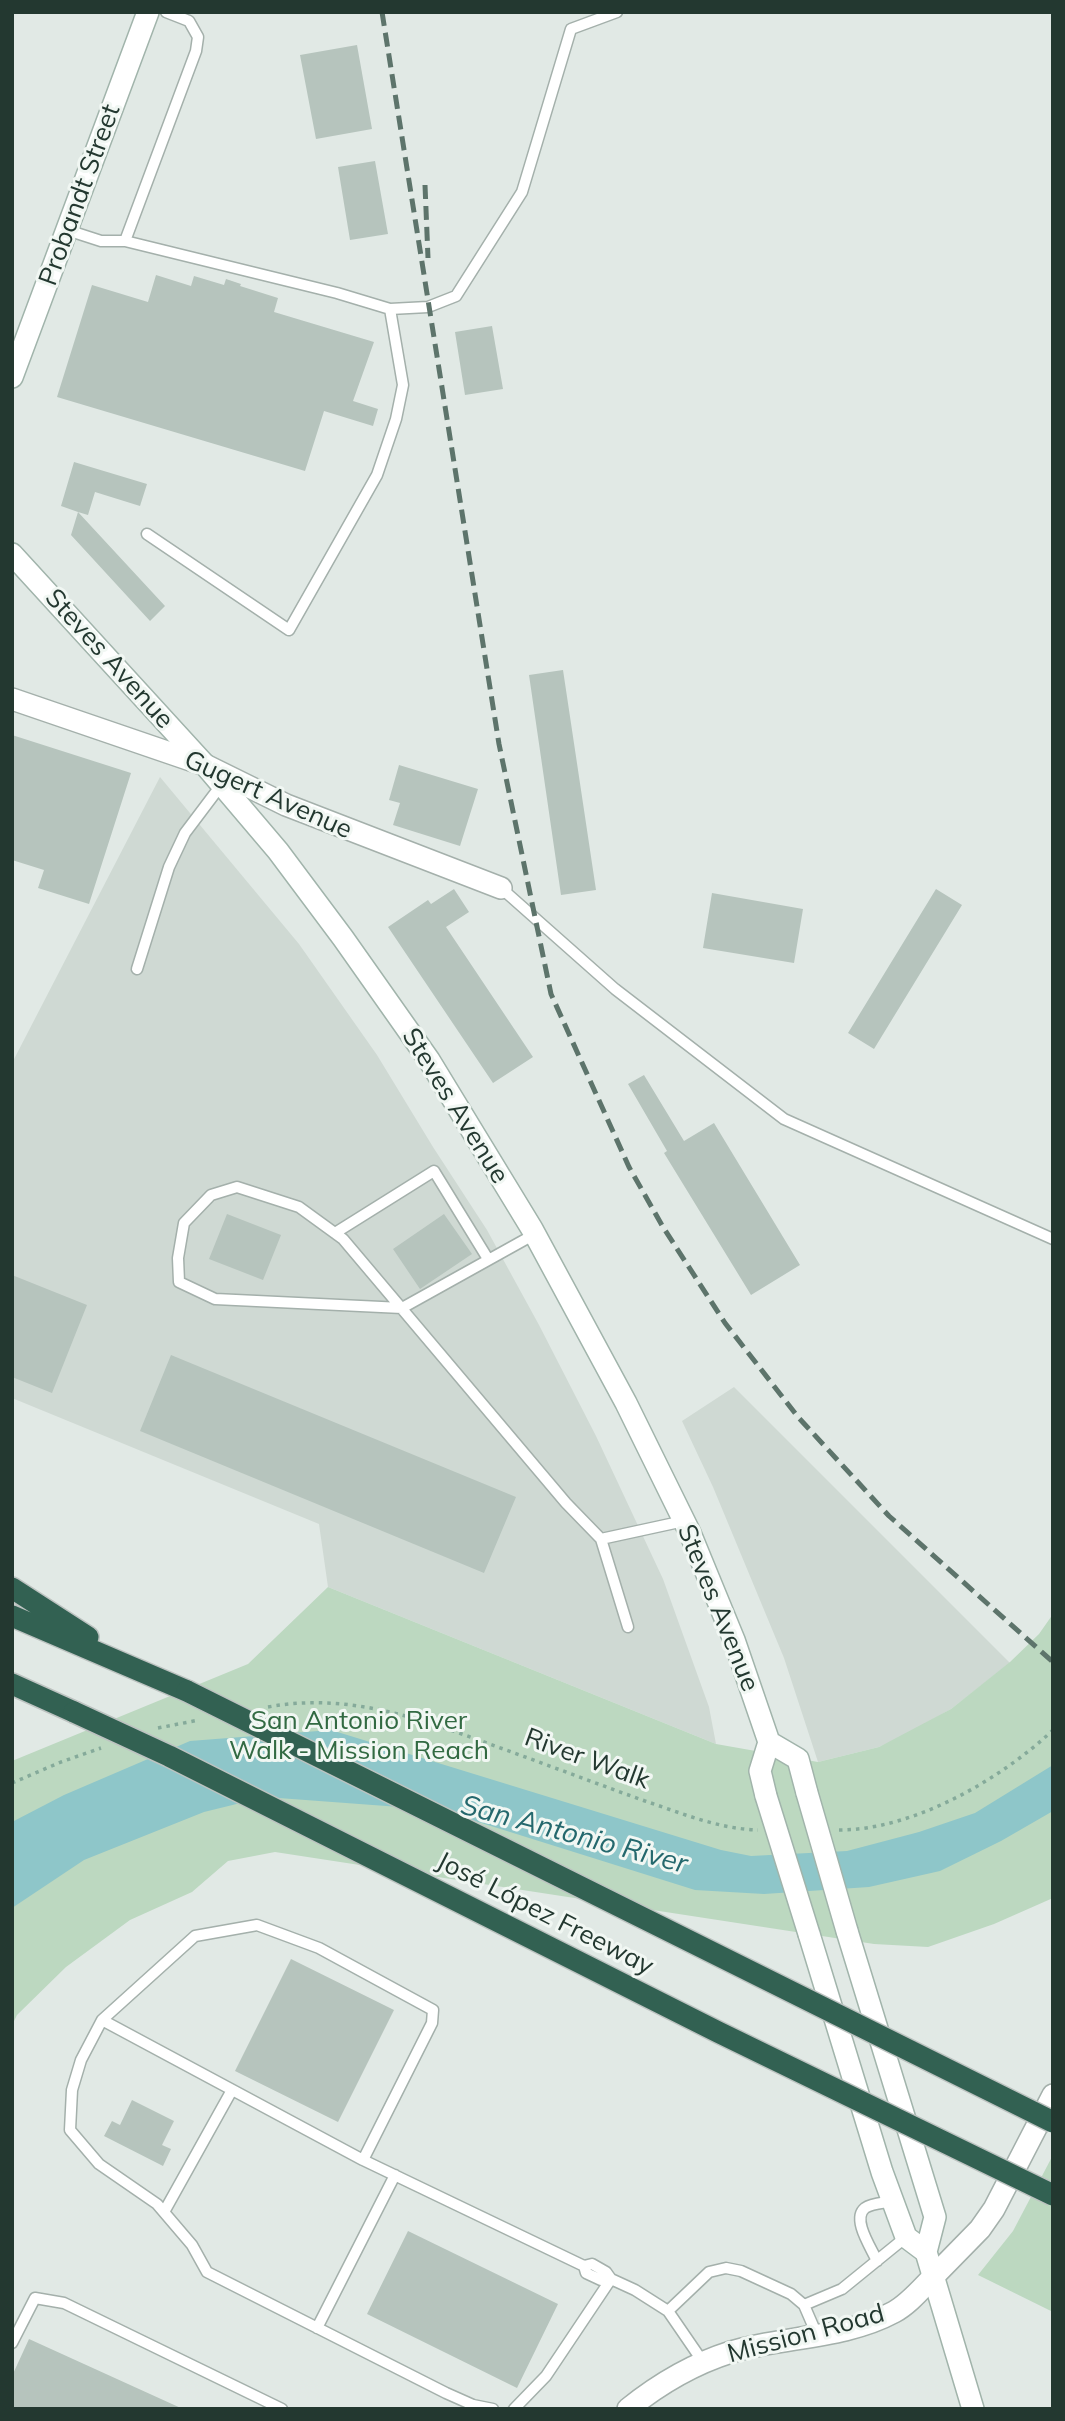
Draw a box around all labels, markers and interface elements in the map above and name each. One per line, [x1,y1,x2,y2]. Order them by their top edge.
street label: Probandt Street [33,100,127,290]
street label: Steves Avenue [38,583,180,735]
street label: Gugert Avenue [179,744,357,846]
street label: Steves Avenue [395,1023,515,1189]
street label: Steves Avenue [670,1520,766,1696]
park label: San Antonio River Walk - Mission Reach [229,1705,489,1766]
street label: River Walk [520,1722,654,1796]
water label: San Antonio River [457,1789,691,1881]
street label: José López Freeway [431,1846,659,1982]
street label: Mission Road [724,2298,888,2370]

